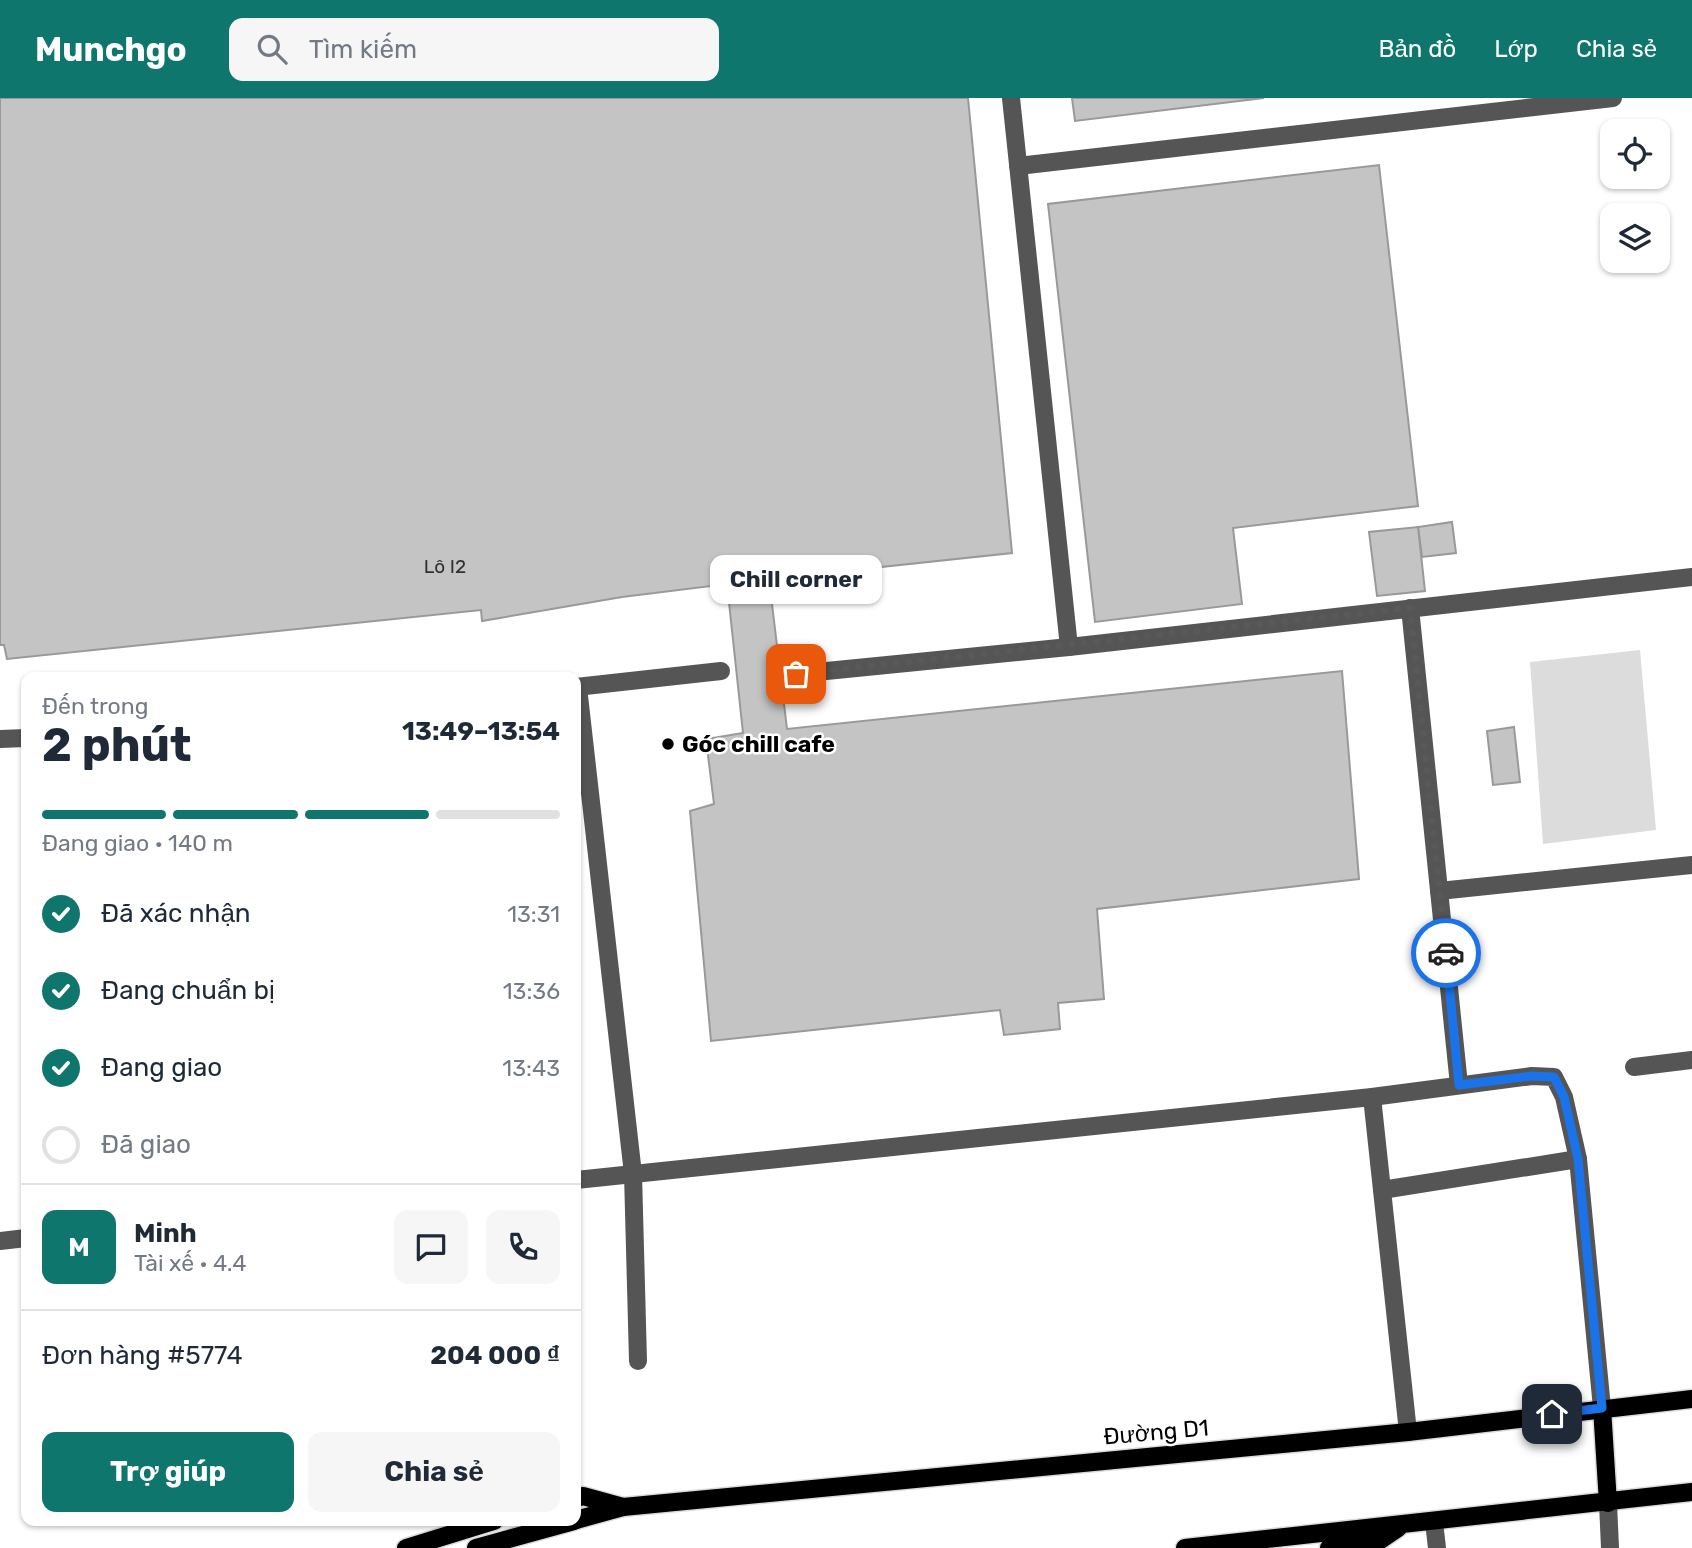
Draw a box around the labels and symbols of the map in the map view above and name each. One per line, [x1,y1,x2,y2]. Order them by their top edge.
house number: Lô I2 [424,555,466,578]
callout: Chill corner [710,555,882,604]
pin [766,644,826,704]
place label: Góc chill cafe [682,730,835,758]
marker: Góc chill cafe [660,736,676,752]
courier [1411,918,1481,988]
pin [1522,1384,1582,1444]
street label: Đường D1 [1102,1413,1210,1451]

